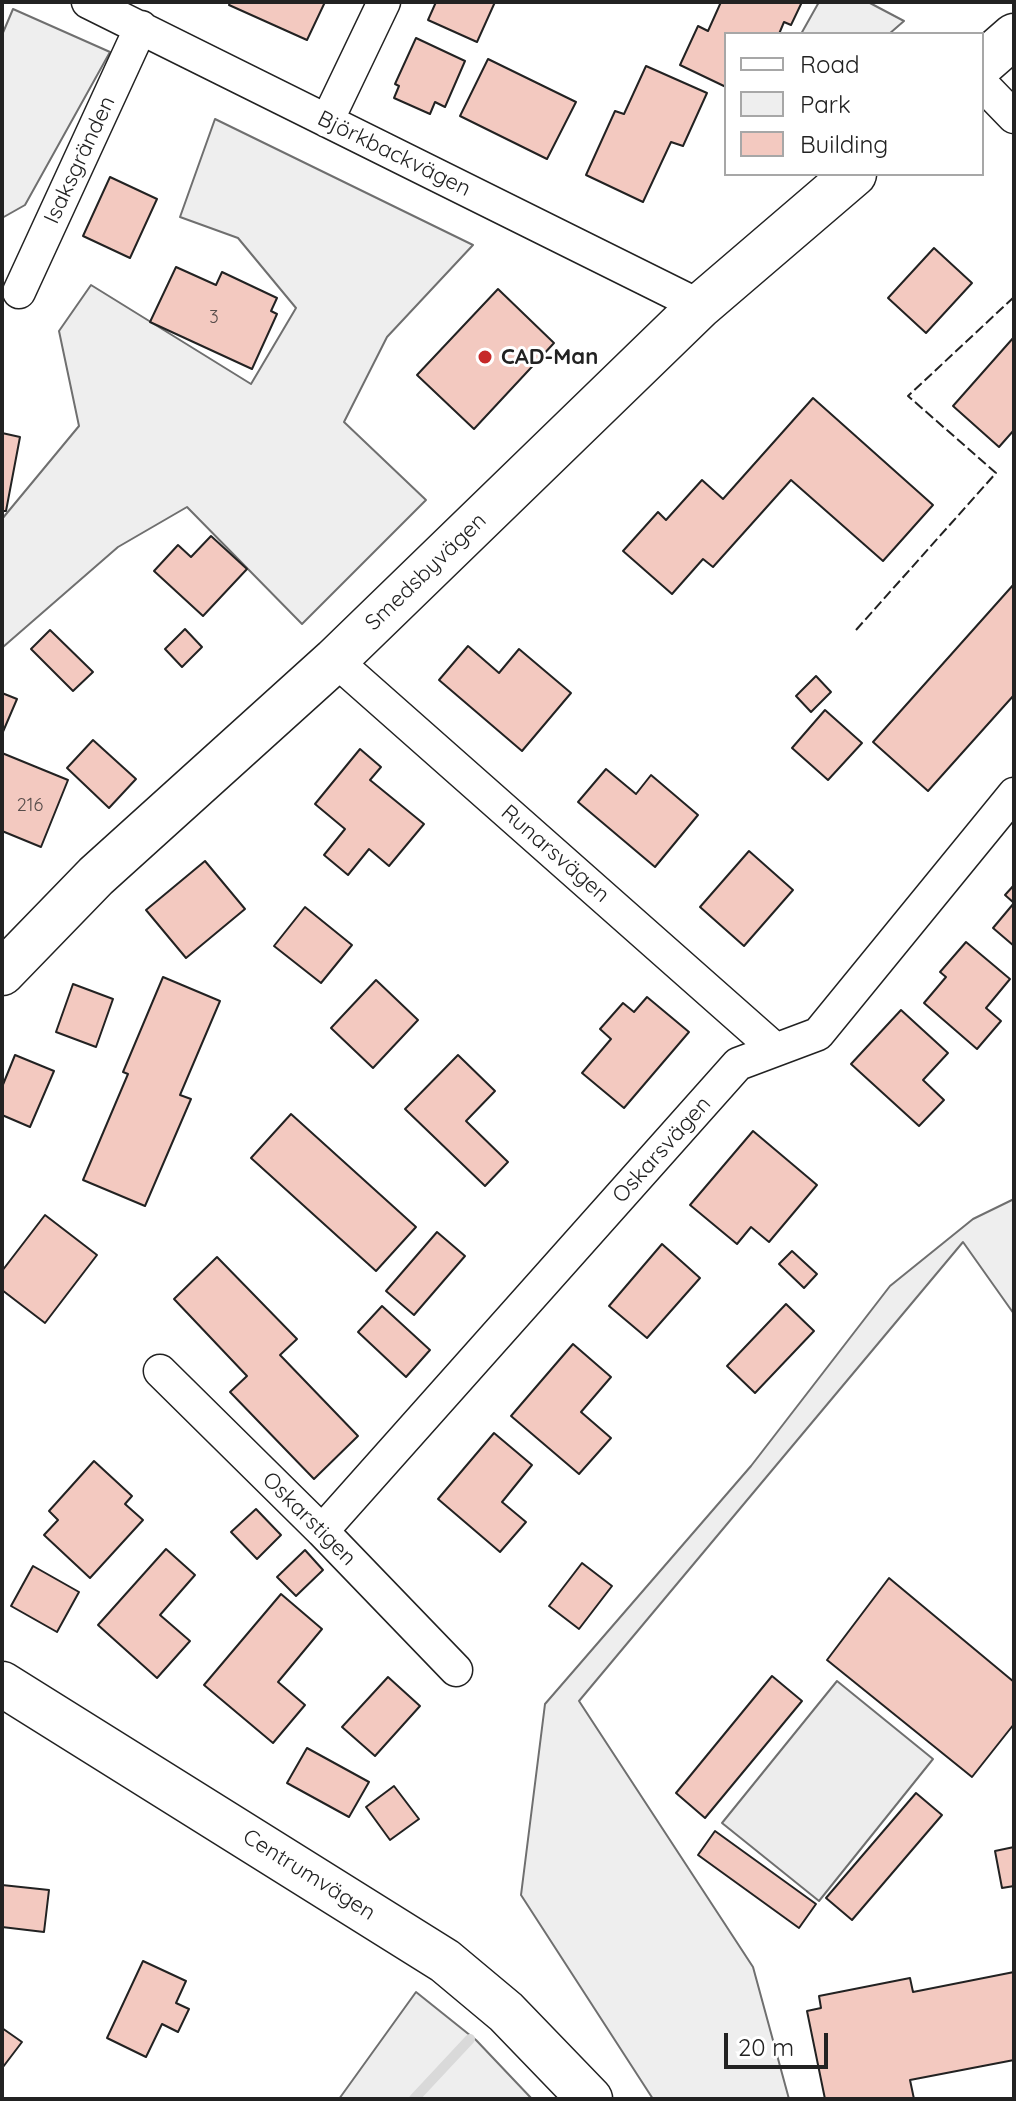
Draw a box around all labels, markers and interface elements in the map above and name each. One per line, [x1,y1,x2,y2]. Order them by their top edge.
legend [724,32,984,176]
text: Road [800,49,860,79]
text: Park [800,89,851,119]
street label: Isaksgränden [39,92,121,228]
street label: Björkbackvägen [313,106,475,202]
text: Building [800,129,888,159]
house number: 3 [209,307,219,329]
place label: CAD-Man [501,344,598,370]
marker: CAD-Man [476,348,494,366]
street label: Smedsbyvägen [360,508,492,636]
house number: 216 [17,795,43,817]
street label: Runarsvägen [495,800,615,908]
street label: Oskarsvägen [607,1091,717,1209]
street label: Oskarstigen [257,1467,361,1571]
street label: Centrumvägen [238,1824,380,1926]
scale bar [728,2017,832,2067]
text: 20 m [738,2032,794,2062]

